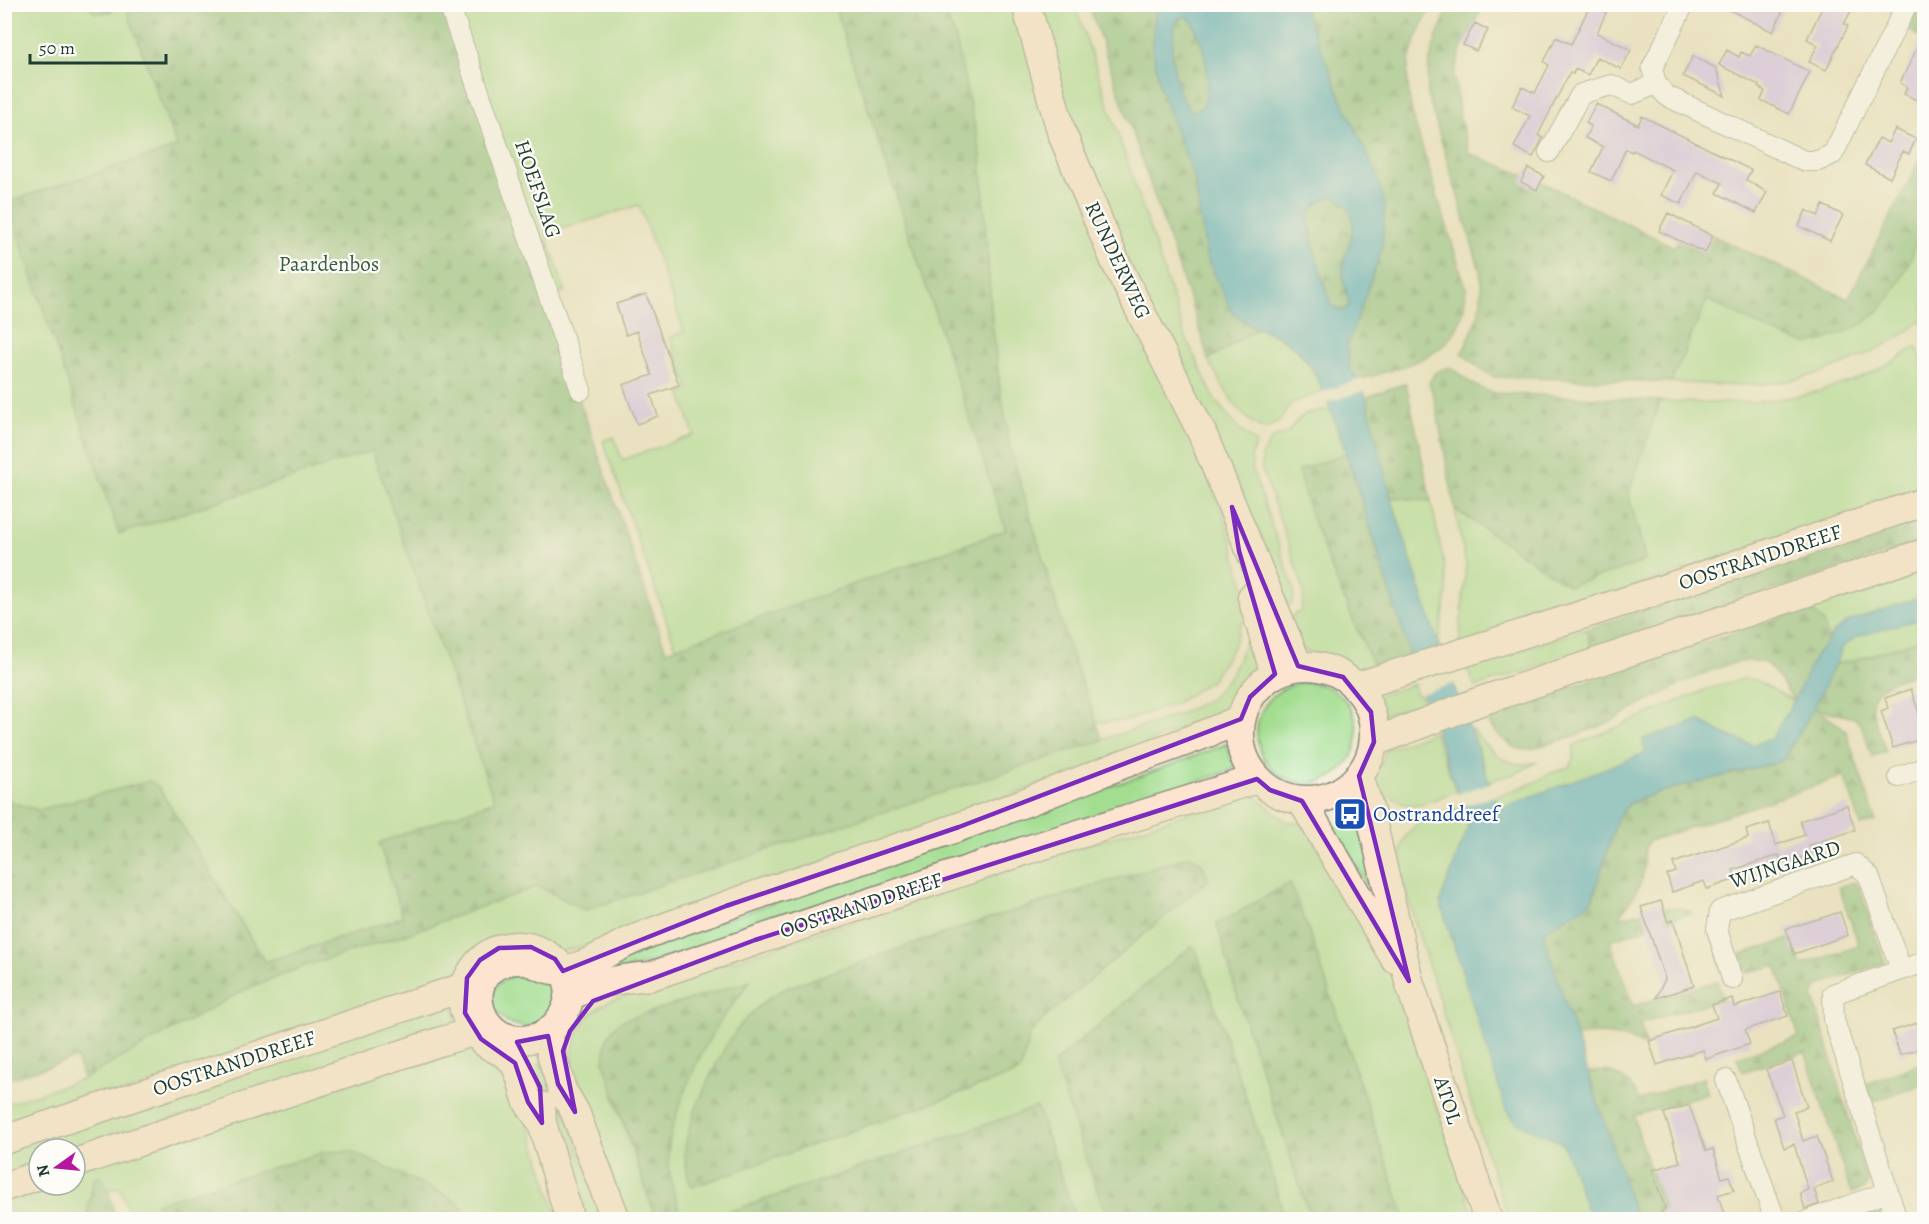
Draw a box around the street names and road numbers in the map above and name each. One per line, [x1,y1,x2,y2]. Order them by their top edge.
street label: HOEFSLAG [508,136,568,242]
street label: RUNDERWEG [1079,197,1157,323]
street label: OOSTRANDDREEF [1675,517,1845,597]
street label: WIJNGAARD [1725,833,1844,895]
street label: OOSTRANDDREEF [776,865,946,945]
street label: OOSTRANDDREEF [149,1023,319,1103]
street label: ATOL [1427,1072,1469,1128]

